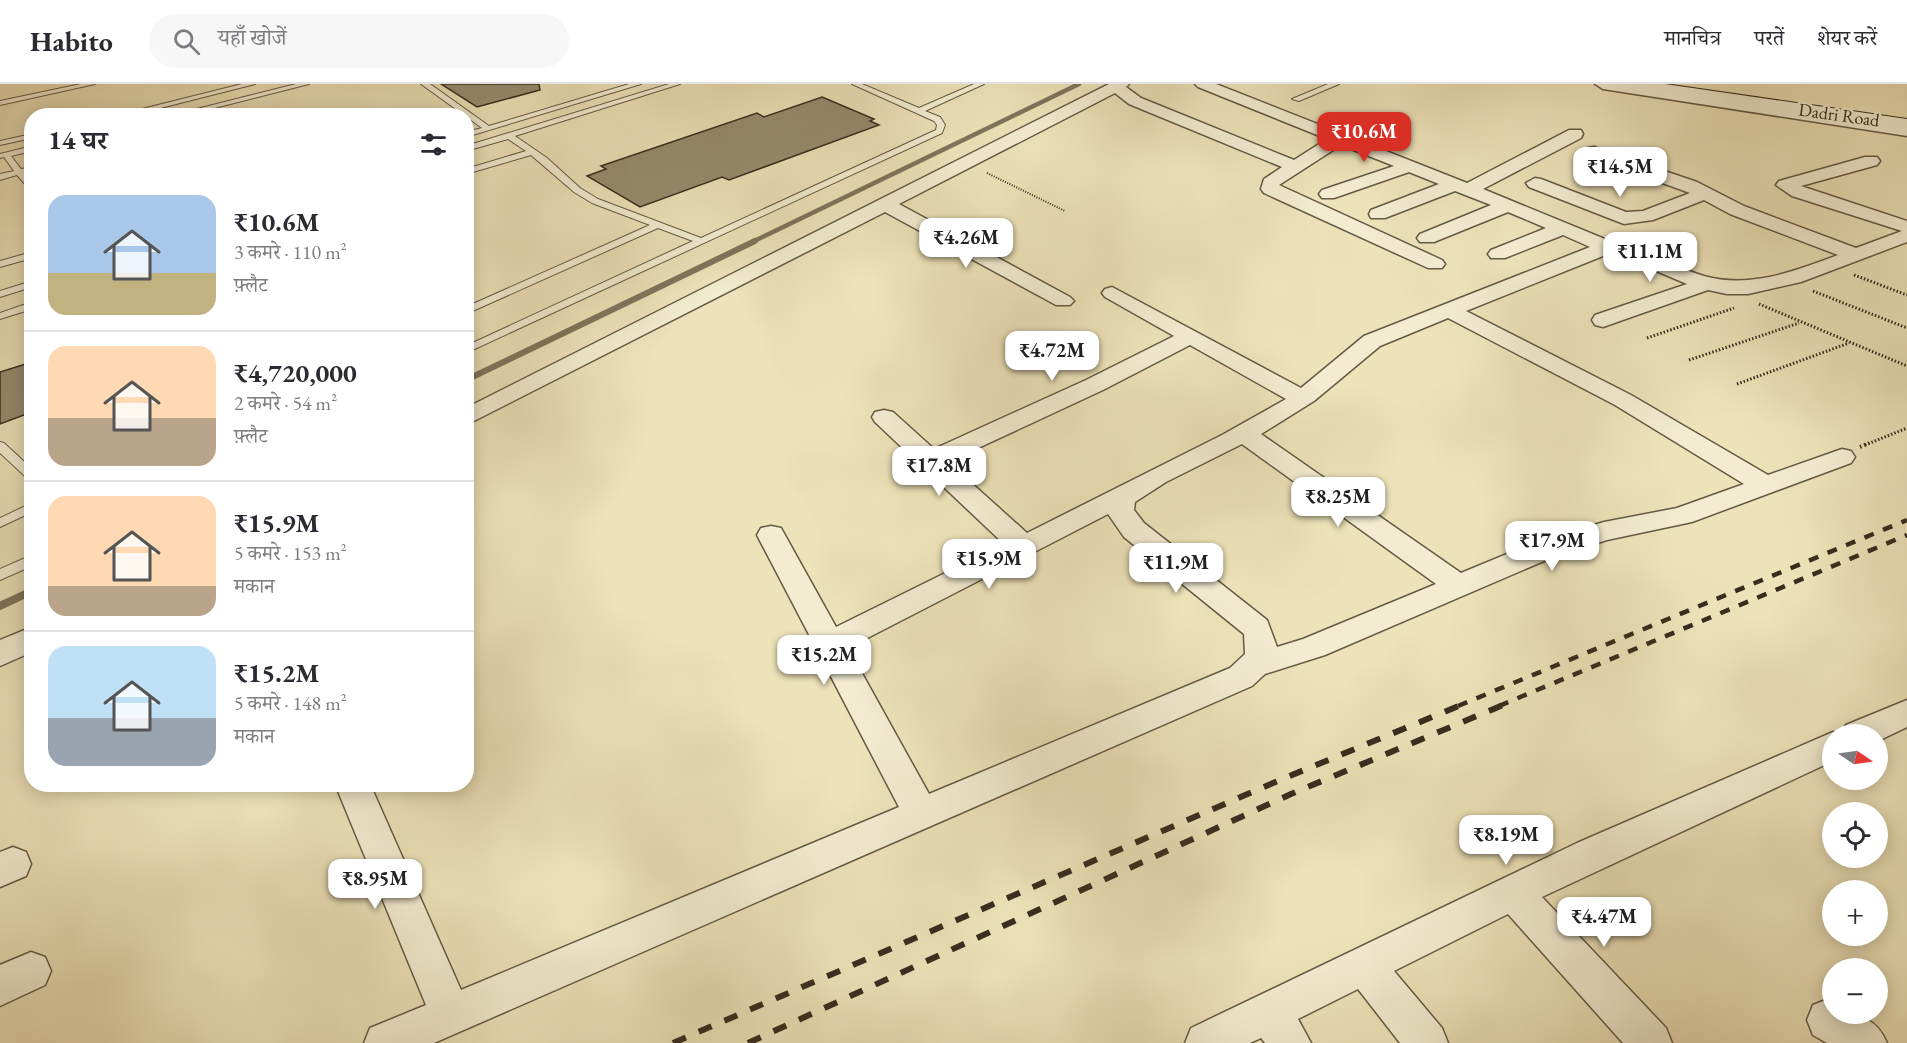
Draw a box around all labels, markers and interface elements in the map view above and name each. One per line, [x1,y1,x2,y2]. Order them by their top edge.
search box [149,14,569,68]
text: Habito [30,23,113,59]
text: यहाँ खोजें [218,23,287,52]
text: मानचित्र [1664,24,1721,51]
text: परतें [1754,24,1784,51]
text: शेयर करें [1817,24,1877,51]
icon: search [170,25,203,58]
street label: Dadri Road [1797,97,1882,132]
pin: ₹10.6M [1315,112,1413,163]
text: ₹10.6M [1331,118,1397,144]
text: 14 घर [48,123,108,157]
icon: filters [417,128,450,161]
pin: ₹14.5M [1571,147,1669,198]
text: ₹14.5M [1587,153,1653,179]
text: ₹10.6M [234,205,319,239]
pin: ₹4.26M [917,218,1015,269]
icon: home [96,219,168,291]
text: ₹4.26M [933,224,999,250]
pin: ₹11.1M [1601,232,1699,283]
text: ₹11.1M [1617,238,1683,264]
text: 3 कमरे · 110 m² [234,239,347,265]
text: फ़्लैट [234,272,267,298]
pin: ₹4.72M [1003,331,1101,382]
text: ₹4.72M [1019,337,1085,363]
text: ₹4,720,000 [234,356,357,390]
icon: home [96,370,168,442]
text: 2 कमरे · 54 m² [234,390,337,416]
text: फ़्लैट [234,423,267,449]
pin: ₹17.8M [890,446,988,497]
text: ₹17.8M [906,452,972,478]
pin: ₹8.25M [1289,477,1387,528]
text: ₹8.25M [1305,483,1371,509]
text: ₹15.9M [234,506,319,540]
icon: home [96,520,168,592]
pin: ₹17.9M [1503,521,1601,572]
text: ₹17.9M [1519,527,1585,553]
pin: ₹15.9M [940,539,1038,590]
text: 5 कमरे · 153 m² [234,540,347,566]
pin: ₹11.9M [1127,543,1225,594]
text: ₹15.9M [956,545,1022,571]
text: ₹11.9M [1143,549,1209,575]
text: मकान [234,573,275,599]
pin: ₹15.2M [775,635,873,686]
text: ₹15.2M [791,641,857,667]
text: ₹15.2M [234,656,319,690]
icon: home [96,670,168,742]
text: 5 कमरे · 148 m² [234,690,347,716]
text: मकान [234,723,275,749]
north arrow [1822,724,1888,790]
map controls [1822,724,1888,1024]
button: locate [1822,802,1888,868]
pin: ₹8.19M [1457,815,1555,866]
text: ₹8.19M [1473,821,1539,847]
pin: ₹8.95M [326,859,424,910]
text: ₹8.95M [342,865,408,891]
button: + [1822,880,1888,946]
pin: ₹4.47M [1555,897,1653,948]
text: ₹4.47M [1571,903,1637,929]
button: − [1822,958,1888,1024]

